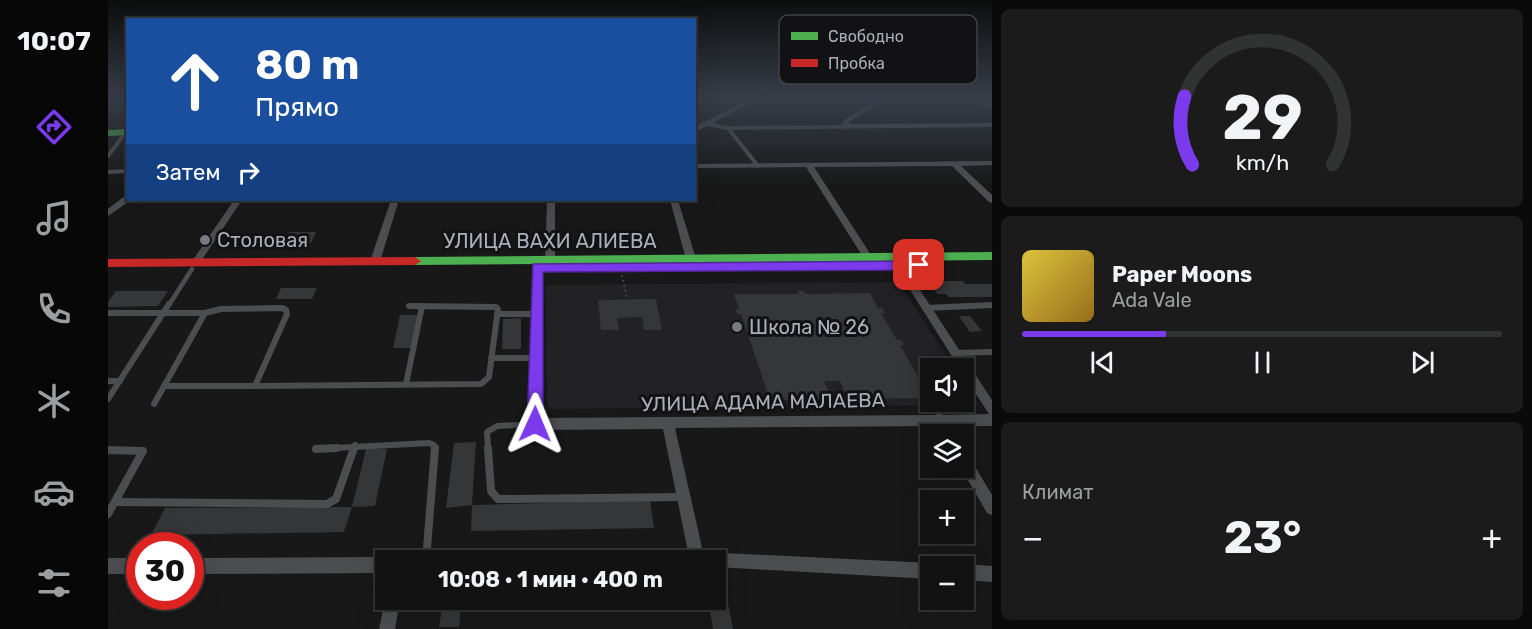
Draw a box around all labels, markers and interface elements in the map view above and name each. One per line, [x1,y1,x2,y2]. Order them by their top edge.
legend [779,15,977,84]
text: 10:07 [17,25,91,57]
text: Свободно [828,27,904,46]
text: 80 m [255,40,359,90]
icon: ahead [156,42,234,120]
text: Пробка [828,54,885,73]
text: 29 [1222,81,1302,155]
text: Прямо [255,91,339,123]
icon: directions [33,106,75,148]
text: km/h [1235,150,1289,175]
icon: right [232,156,265,189]
text: Затем [156,159,220,186]
icon: music [33,197,75,239]
place label: Столовая [217,228,308,252]
street label: УЛИЦА ВАХИ АЛИЕВА [443,229,657,253]
marker: Столовая [198,233,212,247]
pin [893,239,944,290]
icon: arrive [902,248,935,281]
text: Paper Moons [1112,261,1252,288]
icon: phone [33,288,75,330]
text: Ada Vale [1112,288,1192,312]
place label: Школа № 26 [749,315,869,339]
marker: Школа № 26 [730,320,744,334]
icon: previous [1086,346,1119,379]
icon: pause [1246,346,1279,379]
icon: next [1406,346,1439,379]
map controls [920,358,974,610]
button: sound [920,358,974,412]
icon: climate [33,380,75,422]
street label: УЛИЦА АДАМА МАЛАЕВА [641,388,885,416]
position arrow [503,392,567,456]
button: layers [920,424,974,478]
icon: car [33,471,75,513]
text: Климат [1022,480,1094,504]
button: + [920,490,974,544]
text: 23° [1224,511,1301,564]
text: − [1022,518,1043,557]
text: + [1481,518,1502,557]
speed limit sign: 30 [126,532,204,610]
button: − [920,556,974,610]
icon: filters [33,562,75,604]
text: 10:08 · 1 мин · 400 m [438,566,663,593]

